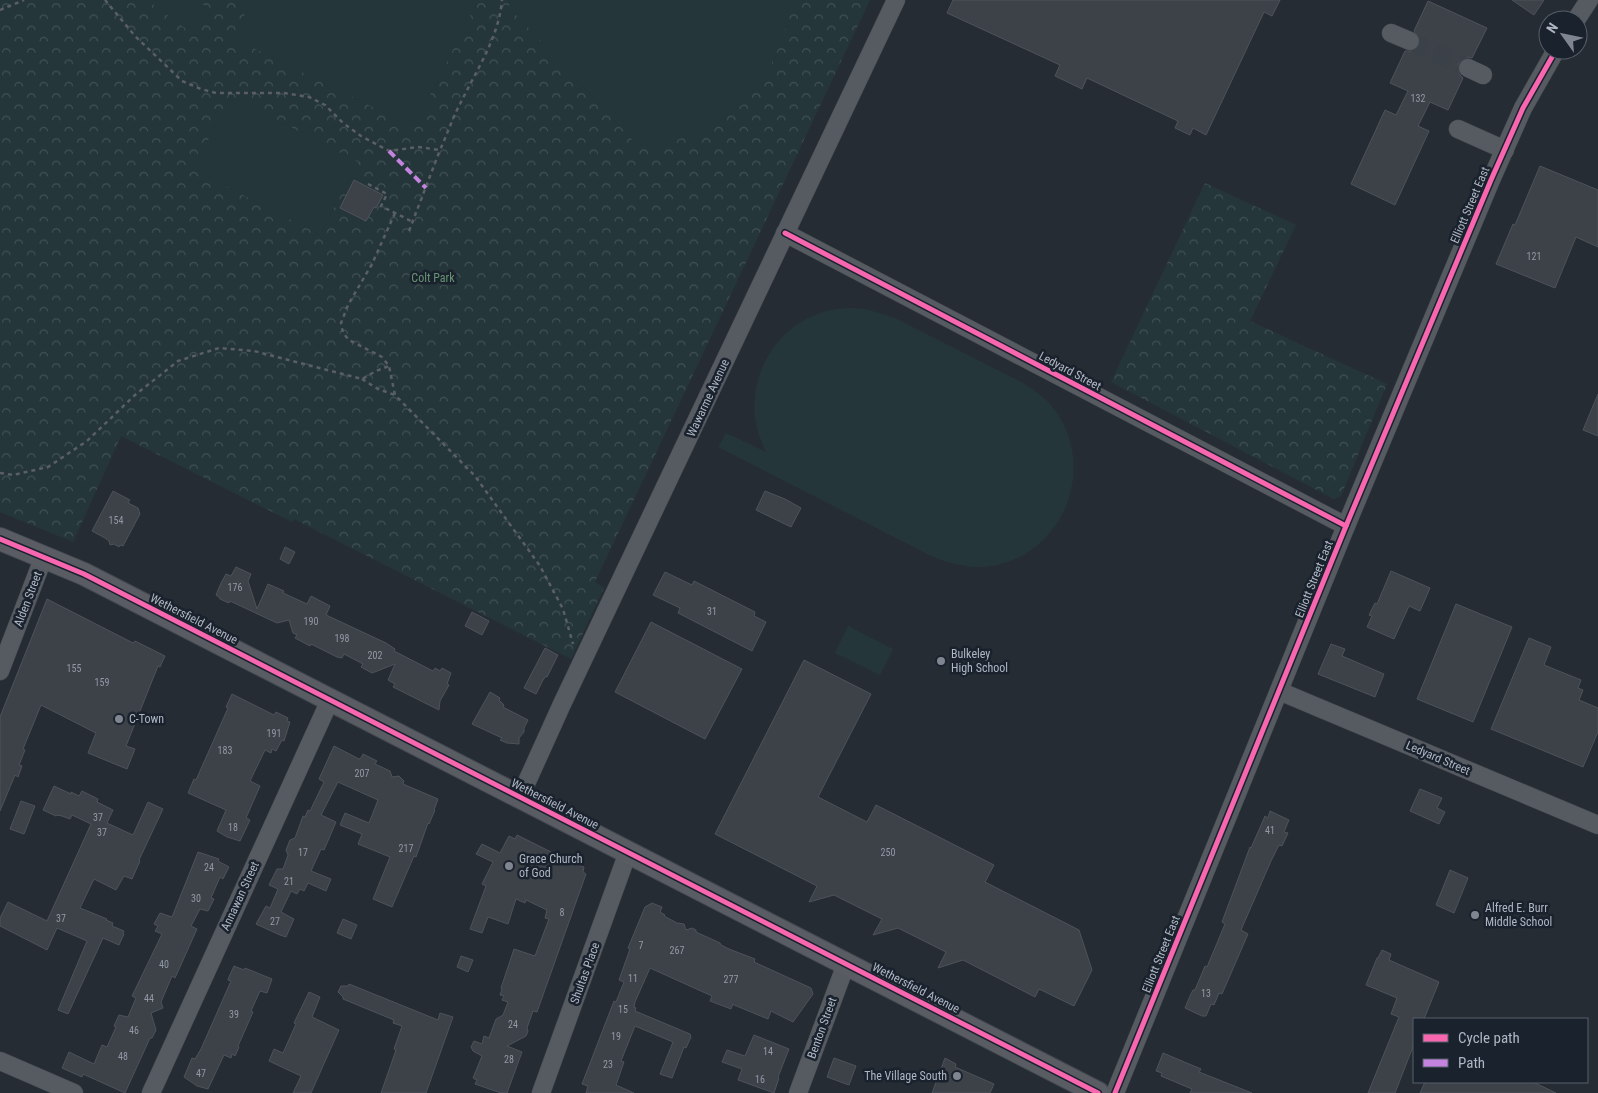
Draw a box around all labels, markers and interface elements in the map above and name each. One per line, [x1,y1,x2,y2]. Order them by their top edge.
north arrow [1538,10,1588,60]
text: N [1543,20,1561,36]
house number: 132 [1411,93,1425,104]
street label: Elliott Street East [1448,164,1493,245]
house number: 121 [1527,251,1541,262]
park label: Colt Park [411,271,455,285]
street label: Ledyard Street [1037,349,1104,393]
street label: Wawarme Avenue [684,357,732,439]
house number: 154 [109,515,123,526]
street label: Elliott Street East [1292,538,1336,620]
street label: Alden Street [11,569,45,629]
house number: 176 [228,582,242,593]
street label: Wethersfield Avenue [148,591,240,647]
house number: 31 [707,606,717,617]
house number: 190 [304,616,318,627]
house number: 198 [335,633,349,644]
place label: Bulkeley High School [951,647,1008,675]
house number: 202 [368,650,382,661]
marker: Bulkeley High School [935,655,947,667]
house number: 155 [67,663,81,674]
house number: 159 [95,677,109,688]
place label: C-Town [129,712,164,726]
marker: C-Town [113,713,125,725]
house number: 191 [267,728,281,739]
street label: Ledyard Street [1404,738,1473,778]
house number: 183 [218,745,232,756]
house number: 207 [355,768,369,779]
street label: Wethersfield Avenue [509,776,601,832]
house number: 37 [93,812,103,823]
house number: 18 [228,822,238,833]
house number: 41 [1265,825,1275,836]
house number: 37 [97,827,107,838]
house number: 217 [399,843,413,854]
house number: 17 [298,847,308,858]
house number: 250 [881,847,895,858]
place label: Grace Church of God [519,852,583,880]
street label: Annawan Street [218,859,262,933]
marker: Grace Church of God [503,860,515,872]
house number: 24 [204,862,214,873]
house number: 21 [284,876,294,887]
house number: 30 [191,893,201,904]
place label: Alfred E. Burr Middle School [1485,901,1552,929]
house number: 8 [560,907,565,918]
marker: Alfred E. Burr Middle School [1469,909,1481,921]
house number: 37 [56,913,66,924]
street label: Elliott Street East [1139,913,1183,995]
house number: 27 [270,916,280,927]
street label: Shultas Place [567,940,603,1006]
house number: 7 [639,940,644,951]
house number: 267 [670,945,684,956]
house number: 40 [159,959,169,970]
street label: Wethersfield Avenue [870,960,962,1016]
house number: 11 [628,973,638,984]
house number: 277 [724,974,738,985]
house number: 13 [1201,988,1211,999]
house number: 44 [144,993,154,1004]
street label: Benton Street [804,995,840,1061]
house number: 15 [618,1004,628,1015]
house number: 39 [229,1009,239,1020]
legend [1413,1018,1588,1083]
house number: 24 [508,1019,518,1030]
house number: 46 [129,1025,139,1036]
text: Cycle path [1458,1029,1520,1047]
house number: 19 [611,1031,621,1042]
house number: 14 [763,1046,773,1057]
house number: 48 [118,1051,128,1062]
house number: 28 [504,1054,514,1065]
text: Path [1458,1054,1485,1072]
house number: 23 [603,1059,613,1070]
house number: 47 [196,1068,206,1079]
place label: The Village South [864,1069,947,1083]
marker: The Village South [951,1070,963,1082]
house number: 16 [755,1074,765,1085]

